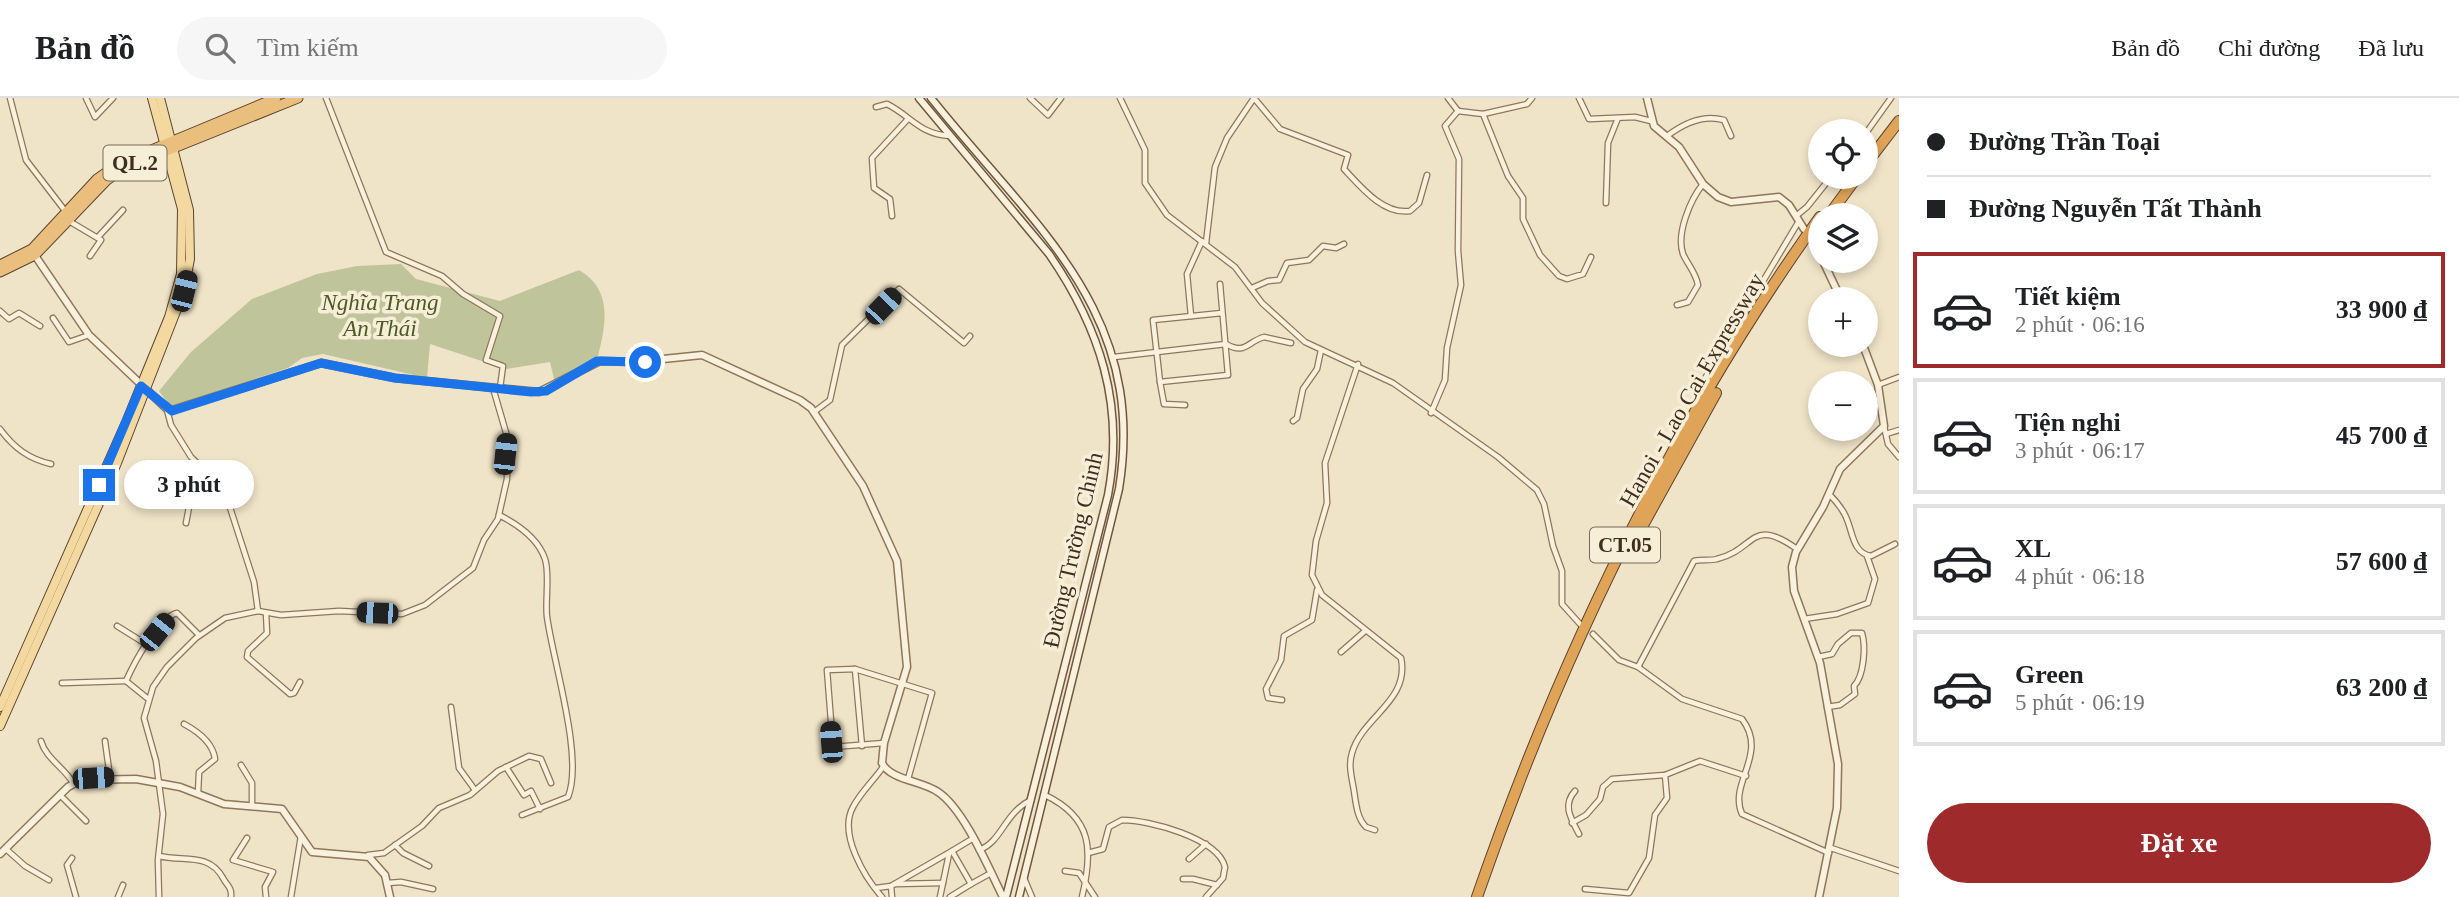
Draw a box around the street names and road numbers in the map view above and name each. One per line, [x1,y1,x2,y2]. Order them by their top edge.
road number: QL.2 [104,146,166,180]
street label: Hanoi - Lao Cai Expressway [1615,268,1770,511]
street label: Đường Trường Chinh [1038,449,1108,650]
road number: CT.05 [1590,528,1660,562]

